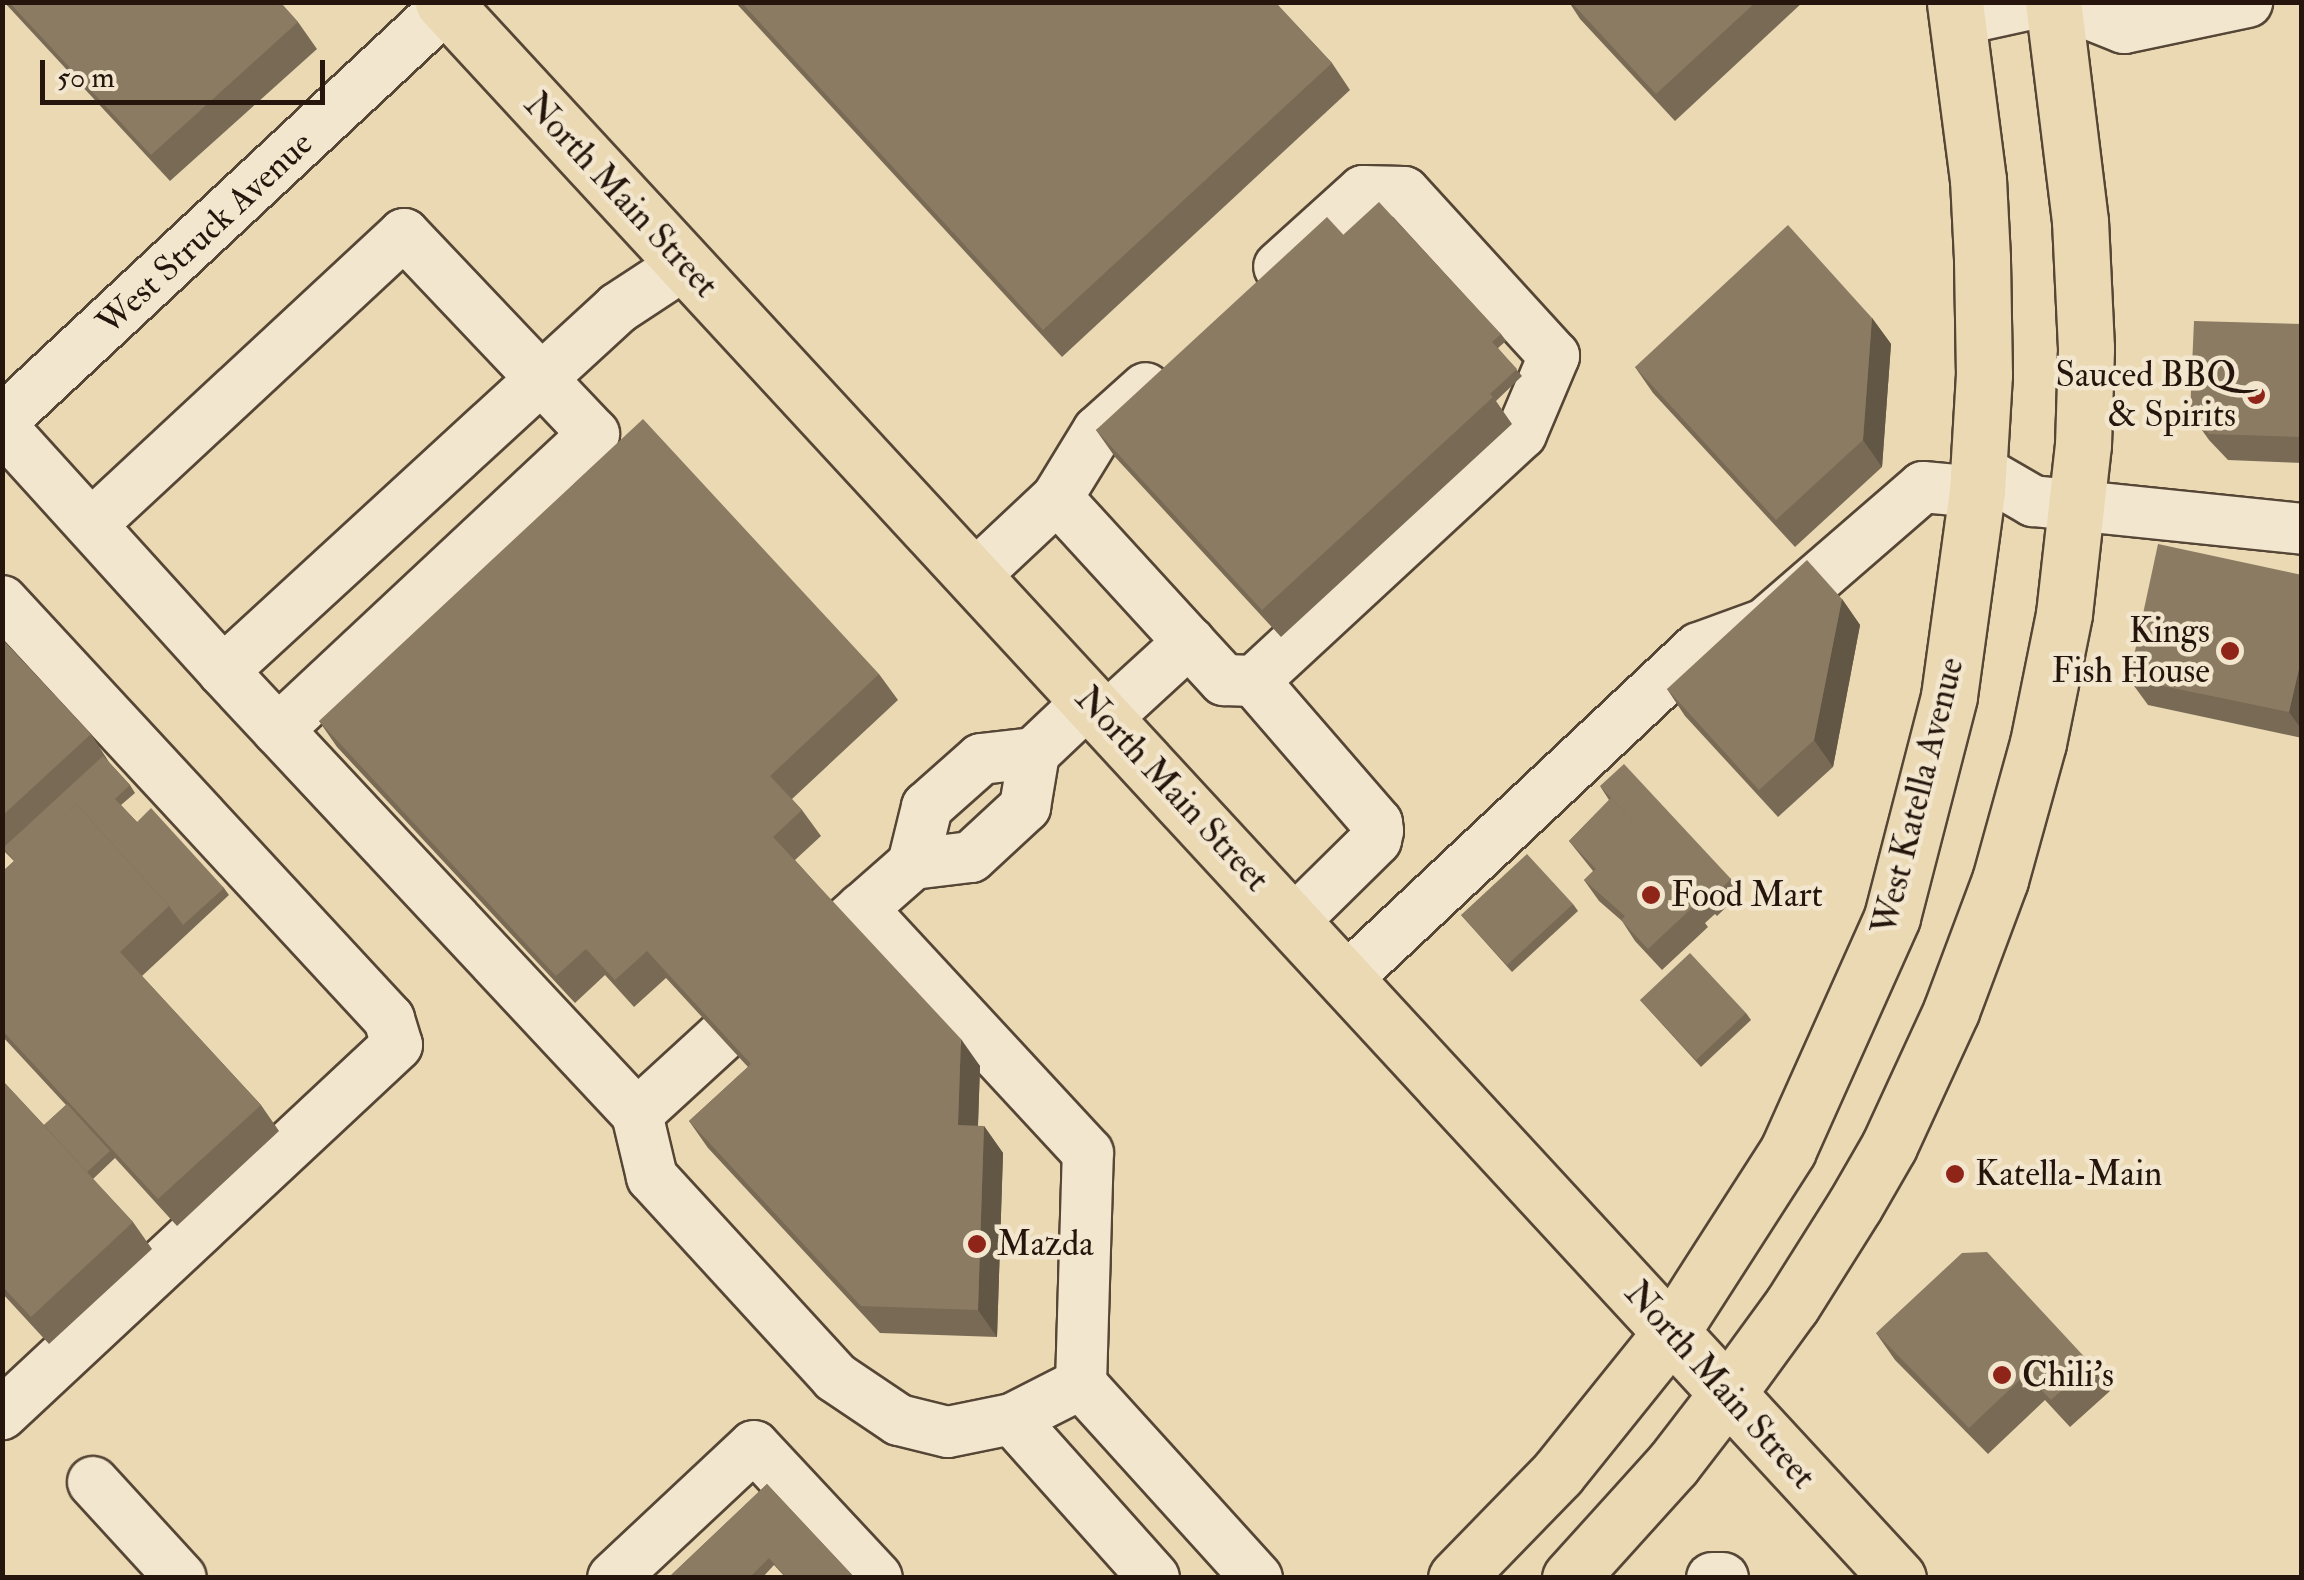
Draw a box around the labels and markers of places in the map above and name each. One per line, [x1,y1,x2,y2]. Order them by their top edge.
place label: Sauced BBQ & Spirits [2055,354,2236,436]
marker: Sauced BBQ & Spirits [2245,384,2267,406]
place label: Kings Fish House [2052,610,2210,692]
marker: Kings Fish House [2219,640,2241,662]
place label: Food Mart [1671,874,1823,916]
marker: Food Mart [1640,884,1662,906]
place label: Katella-Main [1975,1153,2162,1195]
marker: Katella-Main [1944,1163,1966,1185]
place label: Mazda [997,1223,1094,1265]
marker: Mazda [966,1233,988,1255]
place label: Chili's [2022,1354,2114,1396]
marker: Chili's [1991,1364,2013,1386]

